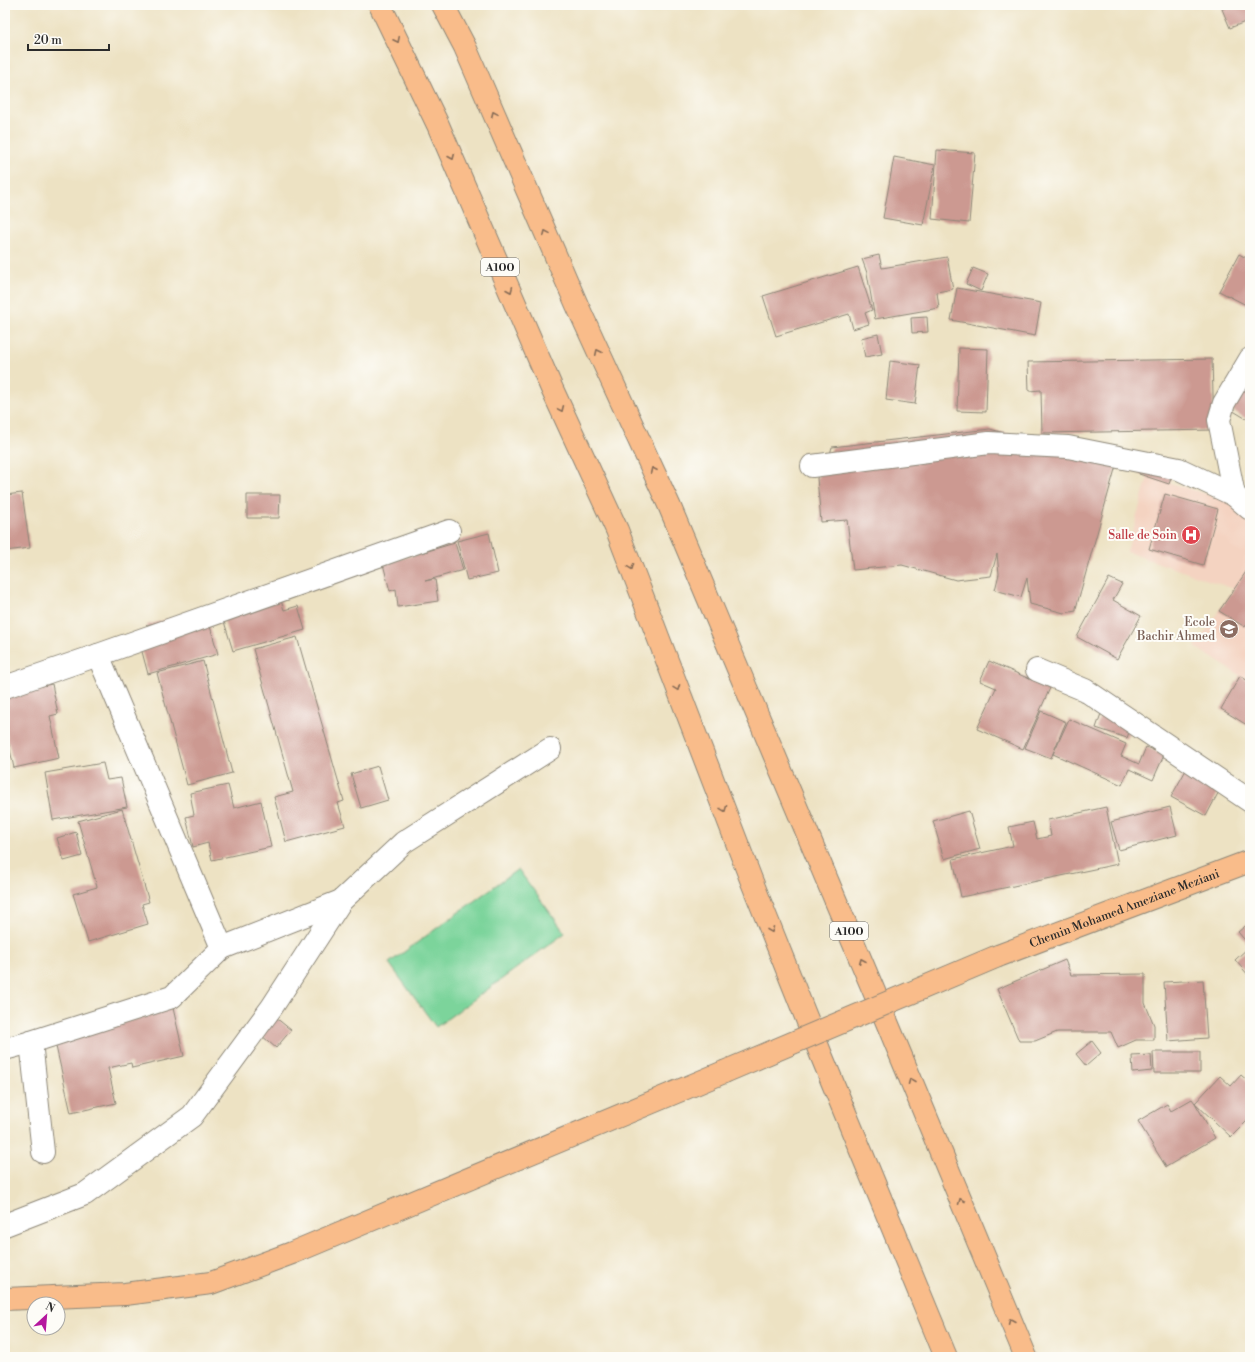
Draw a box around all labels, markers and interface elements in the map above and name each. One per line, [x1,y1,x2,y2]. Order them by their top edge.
scale bar [28,26,109,52]
text: 20 m [34,33,62,48]
one-way arrow [392,36,400,43]
one-way arrow [491,110,499,118]
one-way arrow [448,154,456,161]
one-way arrow [542,229,550,236]
road number: A100 [481,258,519,276]
one-way arrow [505,286,513,293]
one-way arrow [595,348,603,355]
one-way arrow [557,405,565,412]
one-way arrow [650,466,658,474]
hospital icon: Salle de Soin [1180,524,1202,546]
place label: Salle de Soin [1108,528,1177,543]
one-way arrow [626,563,634,570]
place label: Ecole Bachir Ahmed [1136,615,1215,644]
school or university icon: Ecole Bachir Ahmed [1218,618,1240,640]
one-way arrow [673,685,681,692]
one-way arrow [719,805,727,813]
street label: Chemin Mohamed Ameziane Meziani [1027,866,1222,951]
road number: A100 [830,922,868,940]
one-way arrow [767,927,775,934]
one-way arrow [858,957,866,964]
one-way arrow [908,1077,916,1084]
one-way arrow [958,1198,966,1206]
north arrow [26,1296,66,1336]
text: N [43,1300,57,1316]
one-way arrow [1008,1318,1016,1325]

